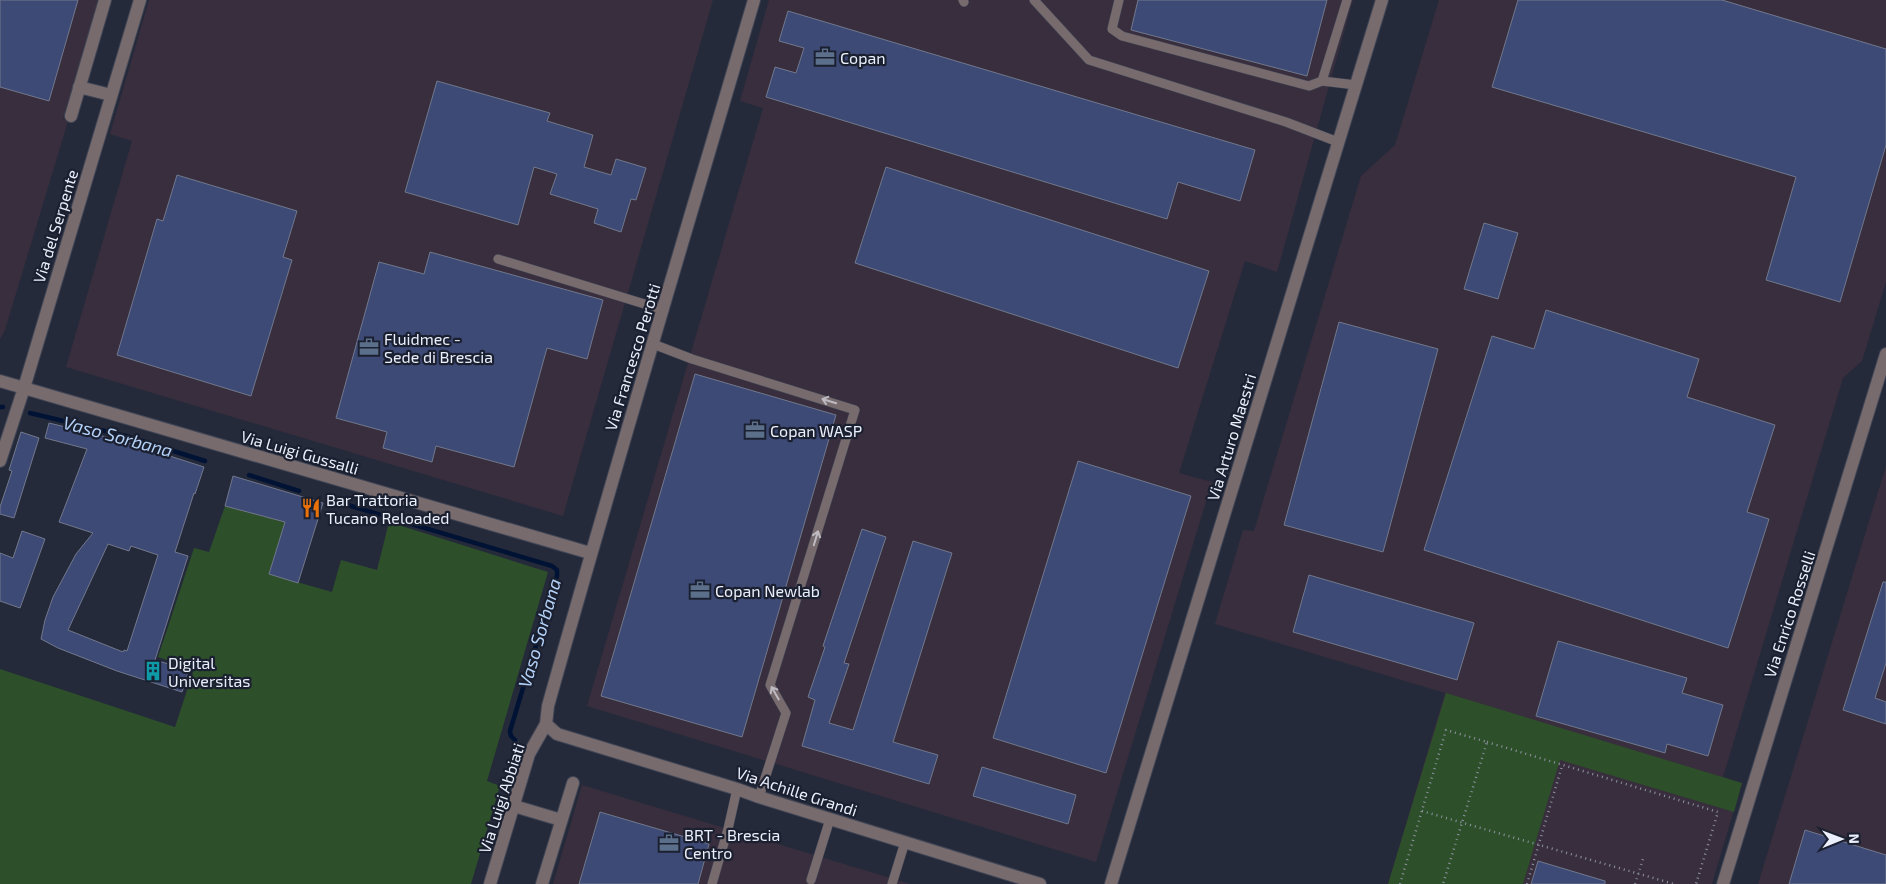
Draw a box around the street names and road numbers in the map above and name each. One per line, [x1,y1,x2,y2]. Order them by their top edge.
street label: Via del Serpente [29,167,81,285]
street label: Via Francesco Perotti [601,281,663,433]
street label: Via Arturo Maestri [1203,371,1259,503]
street label: Via Luigi Gussalli [239,426,361,478]
street label: Via Enrico Rosselli [1760,548,1818,680]
street label: Via Luigi Abbiati [474,741,528,855]
street label: Via Achille Grandi [734,762,860,820]

